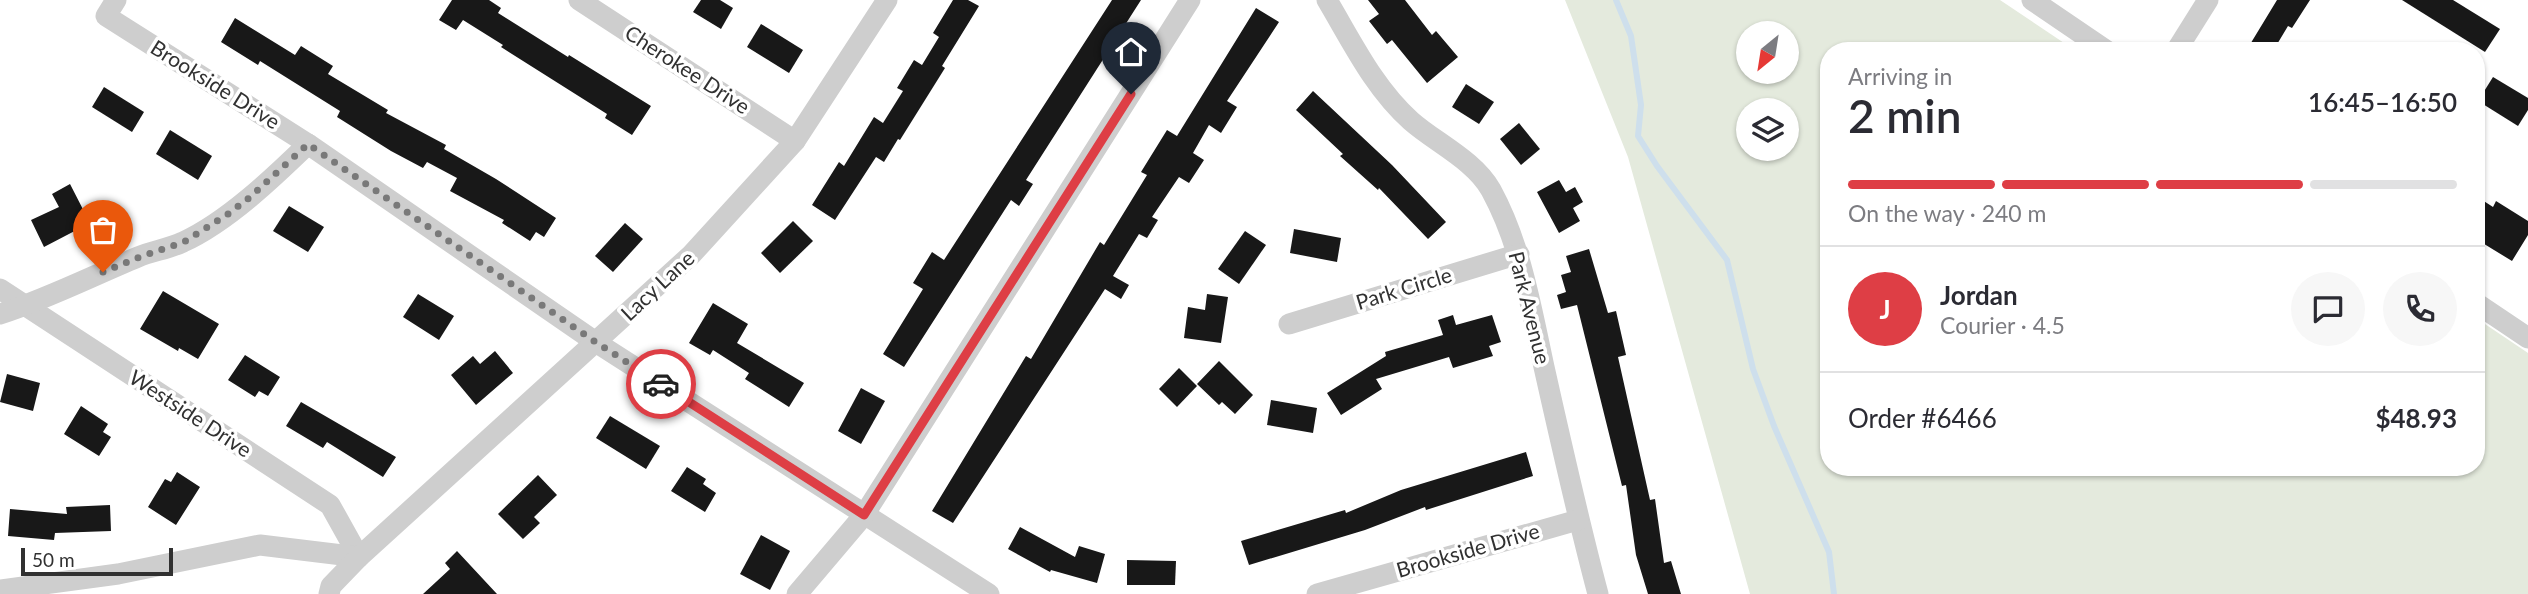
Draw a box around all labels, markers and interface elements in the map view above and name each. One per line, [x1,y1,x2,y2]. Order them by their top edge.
street label: Cherokee Drive [621,19,755,118]
north arrow [1736,21,1799,84]
map controls [1736,21,1799,161]
pin [1101,22,1161,94]
icon: home [1112,33,1150,71]
street label: Brookside Drive [147,34,285,133]
text: Arriving in [1848,62,1952,90]
text: 16:45–16:50 [2308,86,2457,118]
text: 2 min [1848,88,1962,143]
button: layers [1736,98,1799,161]
text: On the way · 240 m [1848,199,2047,227]
pin [73,200,133,272]
icon: bag [84,211,122,249]
street label: Lacy Lane [615,245,699,325]
street label: Park Avenue [1504,249,1557,367]
street label: Park Circle [1353,261,1454,314]
button: chat [2291,272,2365,346]
button: phone [2383,272,2457,346]
text: Jordan [1940,279,2018,311]
text: J [1879,293,1891,325]
text: Courier · 4.5 [1940,311,2065,339]
courier [626,349,696,419]
street label: Westside Drive [125,364,257,462]
icon: car [642,365,680,403]
text: Order #6466 [1848,402,1997,434]
text: $48.93 [2375,402,2457,434]
street label: Brookside Drive [1393,517,1542,582]
scale bar [21,545,173,577]
text: 50 m [32,548,75,571]

